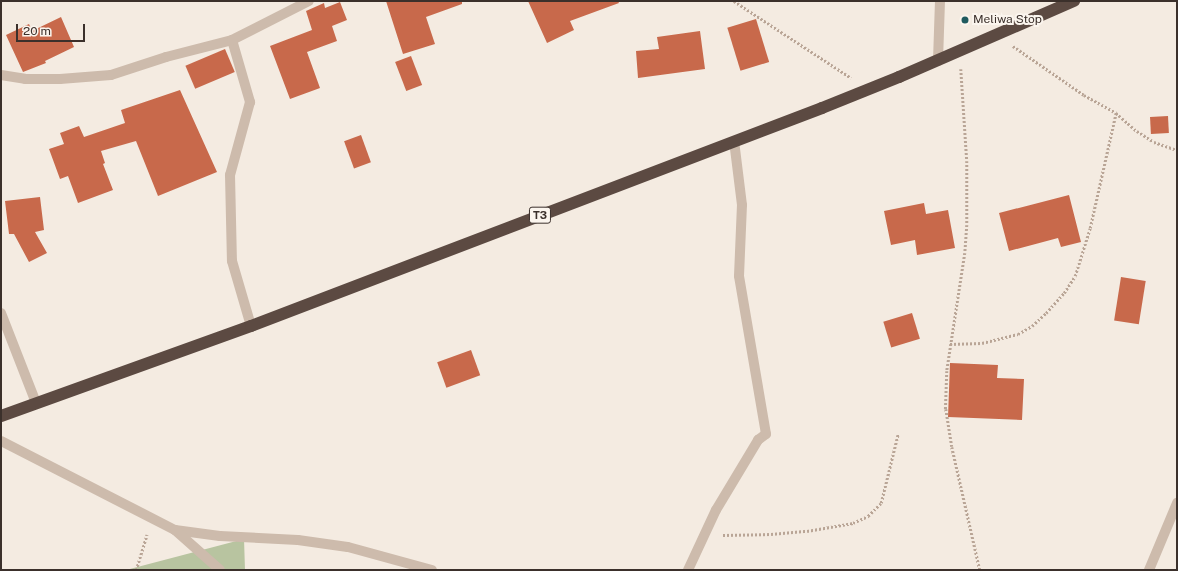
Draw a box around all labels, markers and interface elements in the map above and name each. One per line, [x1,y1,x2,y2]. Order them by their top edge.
place label: Meliwa Stop [973,13,1042,27]
marker: Meliwa Stop [960,15,970,25]
scale bar [18,16,87,42]
text: 20 m [23,24,51,38]
road number: T3 [528,206,552,224]

